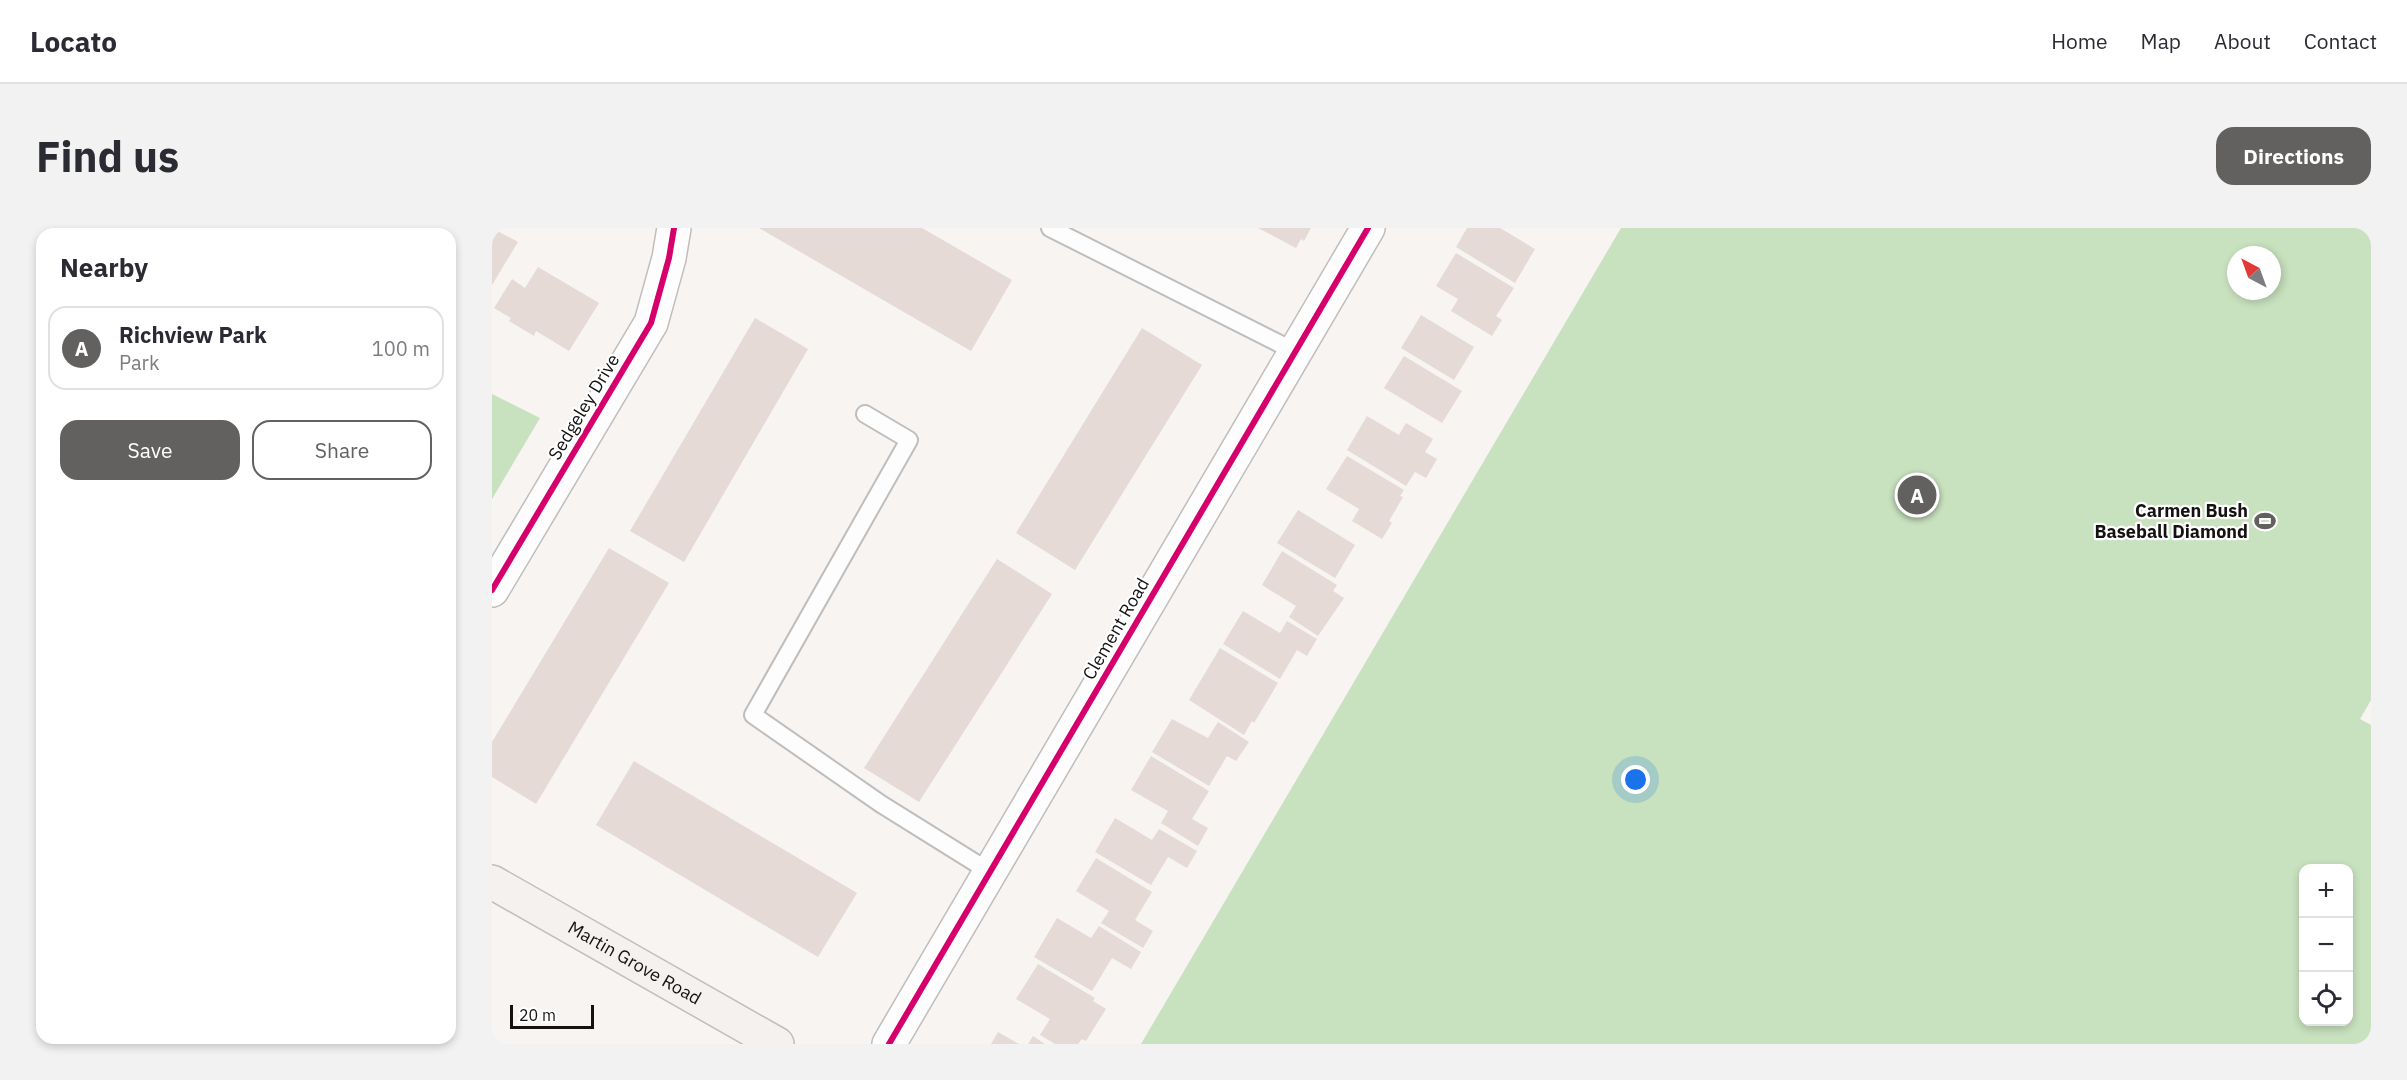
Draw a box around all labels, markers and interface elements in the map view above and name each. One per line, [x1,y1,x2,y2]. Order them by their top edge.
text: Locato [30,23,117,60]
text: Home [2051,27,2108,55]
text: Map [2141,27,2181,55]
text: About [2214,27,2271,55]
text: Contact [2304,27,2377,55]
button: Directions [2216,127,2371,185]
text: Find us [36,129,179,184]
north arrow [2227,246,2281,300]
text: Nearby [60,250,148,284]
text: Richview Park [119,320,267,349]
text: A [75,335,88,362]
text: 100 m [372,335,430,362]
text: Park [119,349,159,376]
street label: Sedgeley Drive [543,349,624,464]
button: Save [60,420,240,480]
button: Share [252,420,432,480]
pin: A [1898,472,1936,518]
place label: Carmen Bush Baseball Diamond [2095,499,2248,543]
sports icon: Carmen Bush Baseball Diamond [2253,509,2277,533]
street label: Clement Road [1077,574,1154,684]
your location [1621,765,1650,794]
map controls [2299,864,2353,1026]
button: + [2299,864,2353,918]
street label: Martin Grove Road [564,916,705,1010]
button: − [2299,918,2353,972]
button: locate [2299,972,2353,1026]
scale bar [510,1002,594,1030]
text: 20 m [519,1005,556,1025]

